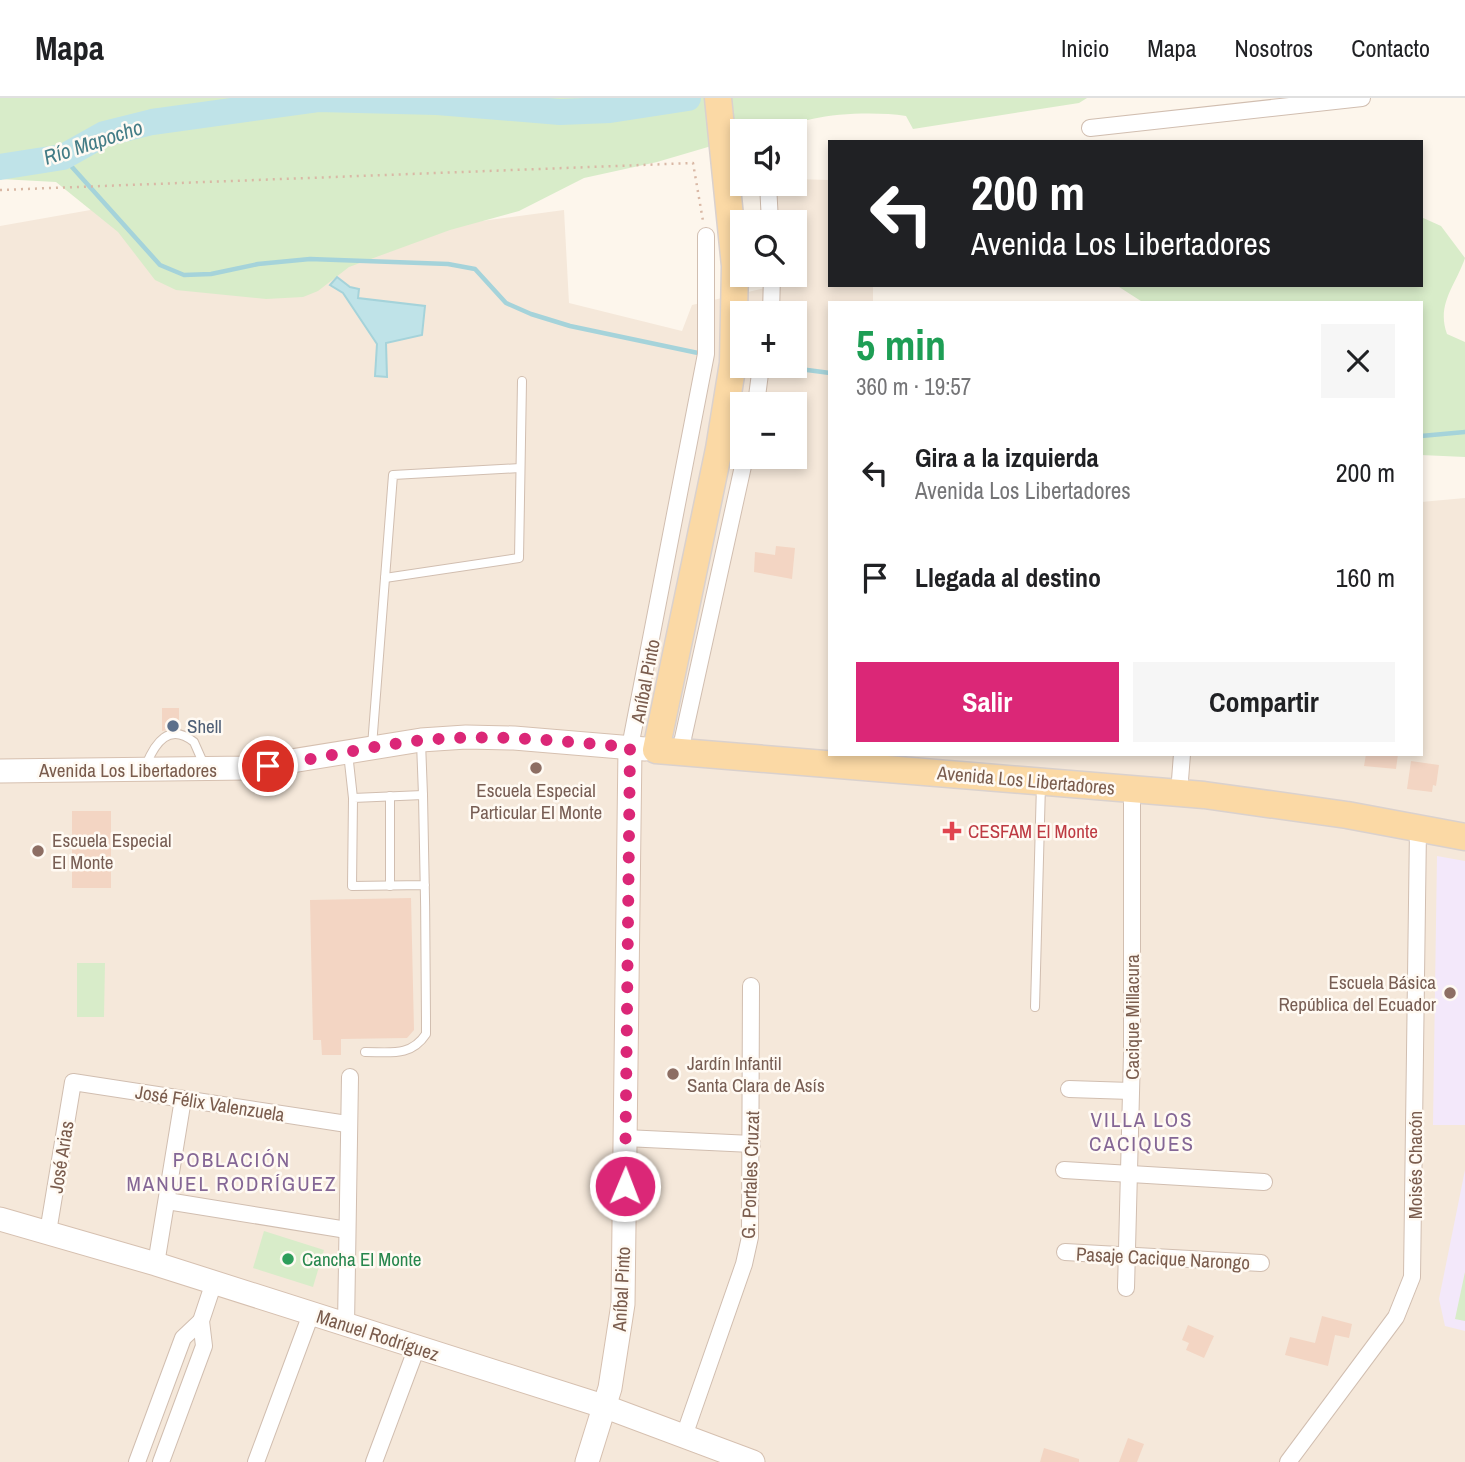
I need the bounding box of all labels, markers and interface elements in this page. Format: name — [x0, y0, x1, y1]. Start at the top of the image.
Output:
text: Mapa — [35, 26, 104, 70]
text: Inicio — [1061, 32, 1109, 64]
text: Mapa — [1147, 32, 1196, 64]
text: Nosotros — [1234, 32, 1313, 64]
text: Contacto — [1351, 32, 1430, 64]
water label: Río Mapocho — [40, 112, 146, 172]
map controls — [730, 119, 807, 469]
button: sound — [730, 119, 807, 196]
text: 200 m — [971, 159, 1085, 225]
icon: left — [856, 168, 947, 259]
button: search — [730, 210, 807, 287]
text: Avenida Los Libertadores — [971, 222, 1271, 265]
button: + — [730, 301, 807, 378]
text: 5 min — [856, 317, 946, 373]
button: close — [1321, 324, 1395, 398]
text: 360 m · 19:57 — [856, 371, 971, 402]
button: − — [730, 392, 807, 469]
text: Gira a la izquierda — [915, 440, 1099, 475]
icon: left — [856, 454, 894, 492]
text: 200 m — [1336, 455, 1395, 490]
text: Avenida Los Libertadores — [915, 475, 1131, 506]
icon: arrive — [856, 559, 894, 597]
text: Llegada al destino — [915, 560, 1101, 595]
text: 160 m — [1336, 560, 1395, 595]
street label: Aníbal Pinto — [624, 637, 666, 726]
button: Salir — [856, 662, 1119, 742]
button: Compartir — [1133, 662, 1395, 742]
place label: Shell — [187, 713, 222, 739]
marker: Shell — [165, 718, 181, 734]
pin — [238, 736, 298, 796]
icon: arrive — [249, 747, 287, 785]
street label: Avenida Los Libertadores — [38, 757, 217, 783]
street label: Avenida Los Libertadores — [935, 759, 1116, 801]
marker: Escuela Especial Particular El Monte — [528, 760, 544, 776]
place label: Escuela Especial Particular El Monte — [470, 777, 602, 825]
place label: CESFAM El Monte — [968, 818, 1098, 844]
marker: CESFAM El Monte — [942, 821, 962, 841]
place label: Escuela Especial El Monte — [52, 827, 172, 875]
marker: Escuela Especial El Monte — [30, 843, 46, 859]
street label: Cacique Millacura — [1119, 954, 1145, 1080]
place label: Escuela Básica República del Ecuador — [1278, 969, 1437, 1017]
marker: Escuela Básica República del Ecuador — [1442, 985, 1458, 1001]
place label: Jardín Infantil Santa Clara de Asís — [687, 1050, 825, 1098]
marker: Jardín Infantil Santa Clara de Asís — [665, 1066, 681, 1082]
street label: José Félix Valenzuela — [134, 1078, 287, 1128]
district label: VILLA LOS CACIQUES — [1089, 1105, 1195, 1158]
street label: G. Portales Cruzat — [735, 1110, 765, 1239]
street label: Moisés Chacón — [1402, 1111, 1428, 1219]
street label: José Arias — [42, 1119, 80, 1195]
district label: POBLACIÓN MANUEL RODRÍGUEZ — [126, 1145, 338, 1198]
position arrow — [588, 1149, 662, 1223]
street label: Pasaje Cacique Narongo — [1075, 1240, 1251, 1276]
place label: Cancha El Monte — [302, 1246, 422, 1272]
street label: Aníbal Pinto — [606, 1246, 636, 1333]
marker: Cancha El Monte — [280, 1251, 296, 1267]
street label: Manuel Rodríguez — [313, 1303, 443, 1367]

